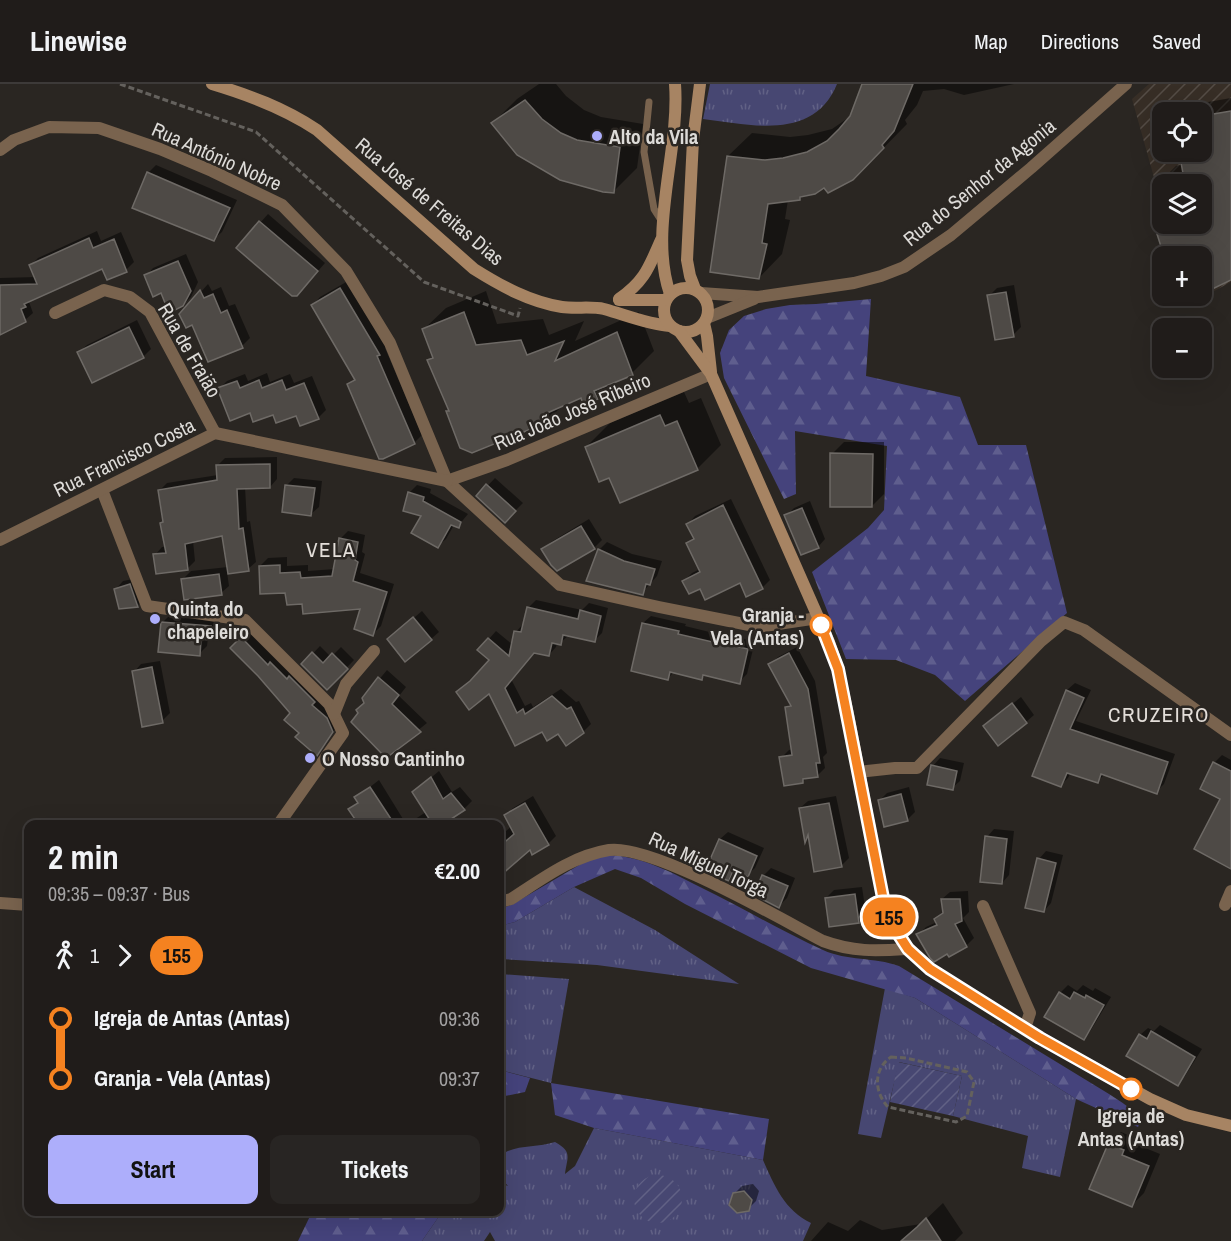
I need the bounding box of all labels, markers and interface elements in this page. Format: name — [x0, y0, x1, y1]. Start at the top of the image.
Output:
text: Linewise — [30, 22, 127, 60]
text: Map — [974, 27, 1008, 56]
text: Directions — [1041, 27, 1119, 56]
text: Saved — [1152, 27, 1201, 56]
map controls — [1152, 102, 1212, 378]
button: locate — [1152, 102, 1212, 162]
street label: Rua do Senhor da Agonia — [897, 112, 1061, 252]
street label: Rua António Nobre — [148, 115, 286, 197]
place label: Alto da Vila — [609, 123, 698, 150]
marker: Alto da Vila — [590, 129, 604, 143]
street label: Rua José de Freitas Dias — [350, 131, 510, 271]
button: layers — [1152, 174, 1212, 234]
button: + — [1152, 246, 1212, 306]
street label: Rua de Fraião — [152, 298, 228, 402]
button: − — [1152, 318, 1212, 378]
street label: Rua João José Ribeiro — [490, 366, 654, 456]
street label: Rua Francisco Costa — [49, 411, 199, 503]
district label: VELA — [306, 535, 356, 564]
place label: Quinta do chapeleiro — [167, 595, 249, 645]
place label: Granja - Vela (Antas) — [710, 601, 805, 651]
marker: Quinta do chapeleiro — [148, 612, 162, 626]
marker: Granja - Vela (Antas) — [810, 614, 832, 636]
district label: CRUZEIRO — [1108, 700, 1210, 729]
place label: O Nosso Cantinho — [322, 745, 465, 772]
marker: O Nosso Cantinho — [303, 751, 317, 765]
street label: Rua Miguel Torga — [645, 824, 773, 904]
text: 2 min — [48, 835, 119, 879]
text: €2.00 — [435, 856, 480, 886]
text: 09:35 – 09:37 · Bus — [48, 880, 190, 907]
line badge: 155 — [854, 898, 924, 936]
text: 155 — [875, 903, 903, 932]
icon: walk — [48, 939, 81, 972]
icon: forward — [108, 939, 141, 972]
text: 155 — [162, 941, 191, 970]
text: 1 — [90, 942, 99, 969]
text: Igreja de Antas (Antas) — [94, 1003, 290, 1033]
text: 09:36 — [439, 1005, 480, 1032]
text: Granja - Vela (Antas) — [94, 1063, 270, 1093]
text: 09:37 — [439, 1065, 480, 1092]
marker: Igreja de Antas (Antas) — [1120, 1078, 1142, 1100]
place label: Igreja de Antas (Antas) — [1078, 1102, 1184, 1152]
button: Start — [48, 1135, 258, 1204]
button: Tickets — [270, 1135, 480, 1204]

